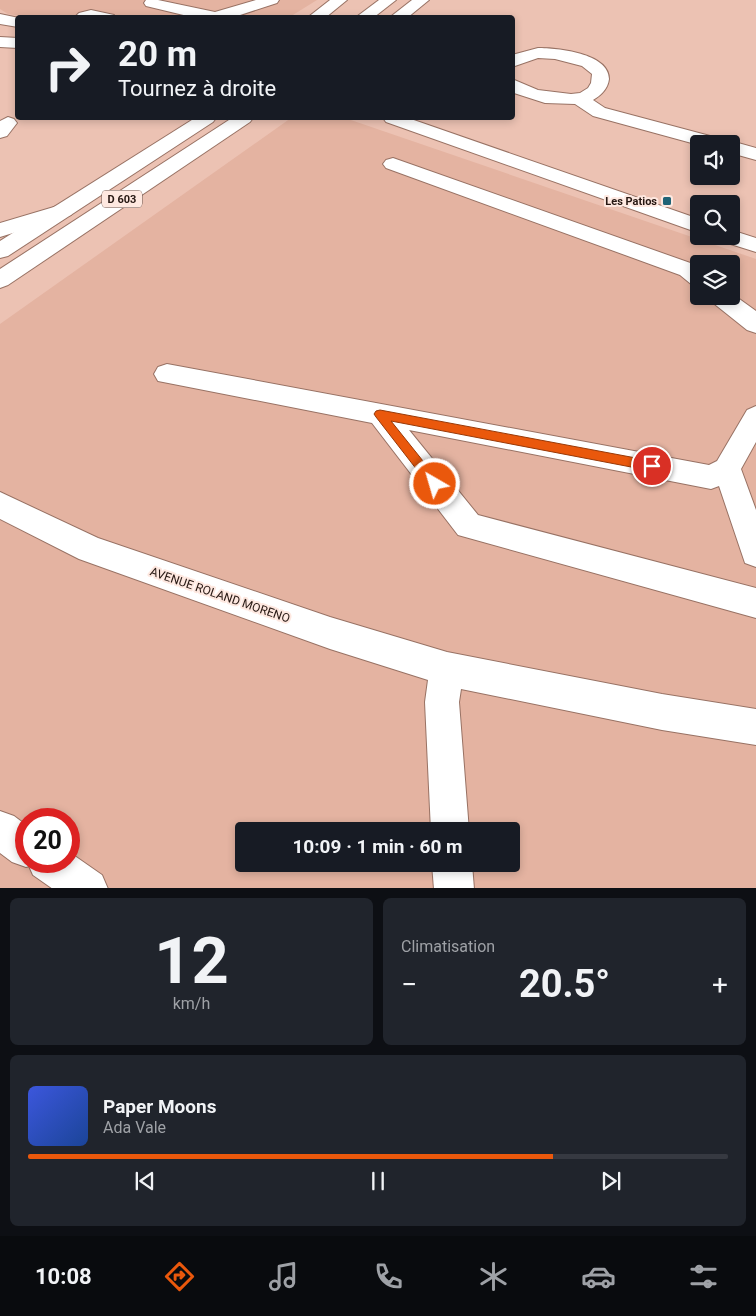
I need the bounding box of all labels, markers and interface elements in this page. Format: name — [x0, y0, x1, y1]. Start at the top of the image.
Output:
text: 20 m — [118, 34, 197, 75]
icon: right — [35, 35, 100, 100]
text: Tournez à droite — [118, 76, 276, 101]
map controls — [690, 135, 740, 305]
button: sound — [690, 135, 740, 185]
road number: D 603 — [102, 190, 142, 208]
place label: Les Patios — [605, 195, 657, 208]
marker: Les Patios — [661, 195, 673, 207]
button: search — [690, 195, 740, 245]
button: layers — [690, 255, 740, 305]
pin — [631, 445, 673, 487]
icon: arrive — [638, 452, 666, 480]
position arrow — [408, 457, 460, 509]
street label: AVENUE ROLAND MORENO — [148, 564, 292, 626]
speed limit sign: 20 — [15, 808, 80, 873]
text: 10:09 · 1 min · 60 m — [292, 835, 463, 858]
text: 12 — [154, 923, 229, 999]
text: Climatisation — [401, 937, 495, 956]
text: 20.5° — [519, 962, 610, 1006]
text: − — [401, 968, 417, 1001]
text: + — [712, 968, 728, 1001]
text: km/h — [173, 994, 210, 1013]
text: Paper Moons — [103, 1095, 216, 1118]
text: Ada Vale — [103, 1118, 166, 1137]
icon: previous — [131, 1167, 159, 1195]
icon: pause — [364, 1167, 392, 1195]
icon: next — [597, 1167, 625, 1195]
icon: directions — [162, 1259, 197, 1294]
icon: music — [266, 1259, 301, 1294]
icon: phone — [371, 1259, 406, 1294]
icon: climate — [476, 1259, 511, 1294]
icon: car — [581, 1259, 616, 1294]
icon: filters — [686, 1259, 721, 1294]
text: 10:08 — [35, 1264, 92, 1289]

